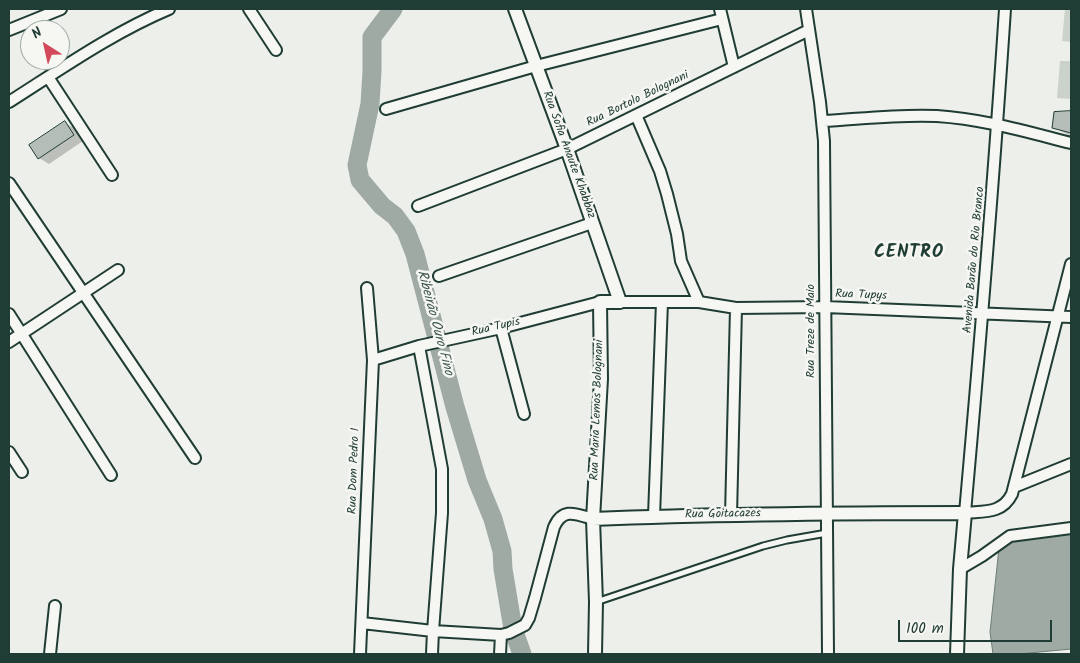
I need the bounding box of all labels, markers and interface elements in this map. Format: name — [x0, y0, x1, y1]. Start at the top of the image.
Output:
north arrow — [20, 20, 70, 70]
text: N — [27, 22, 47, 45]
street label: Rua Bortolo Bolognani — [585, 69, 691, 131]
street label: Rua Sofia Anaute Khabbaz — [538, 89, 598, 221]
street label: Avenida Barão do Rio Branco — [961, 186, 989, 334]
district label: CENTRO — [873, 243, 945, 265]
water label: Ribeirão Ouro Fino — [412, 269, 456, 377]
street label: Rua Treze de Maio — [805, 284, 819, 378]
street label: Rua Tupys — [835, 288, 887, 304]
street label: Rua Tupis — [470, 315, 522, 341]
street label: Rua Maria Lemos Bolognani — [588, 339, 608, 481]
street label: Rua Dom Pedro I — [346, 427, 364, 515]
street label: Rua Goitacazes — [685, 507, 761, 523]
scale bar — [900, 610, 1054, 642]
text: 100 m — [906, 617, 944, 641]

